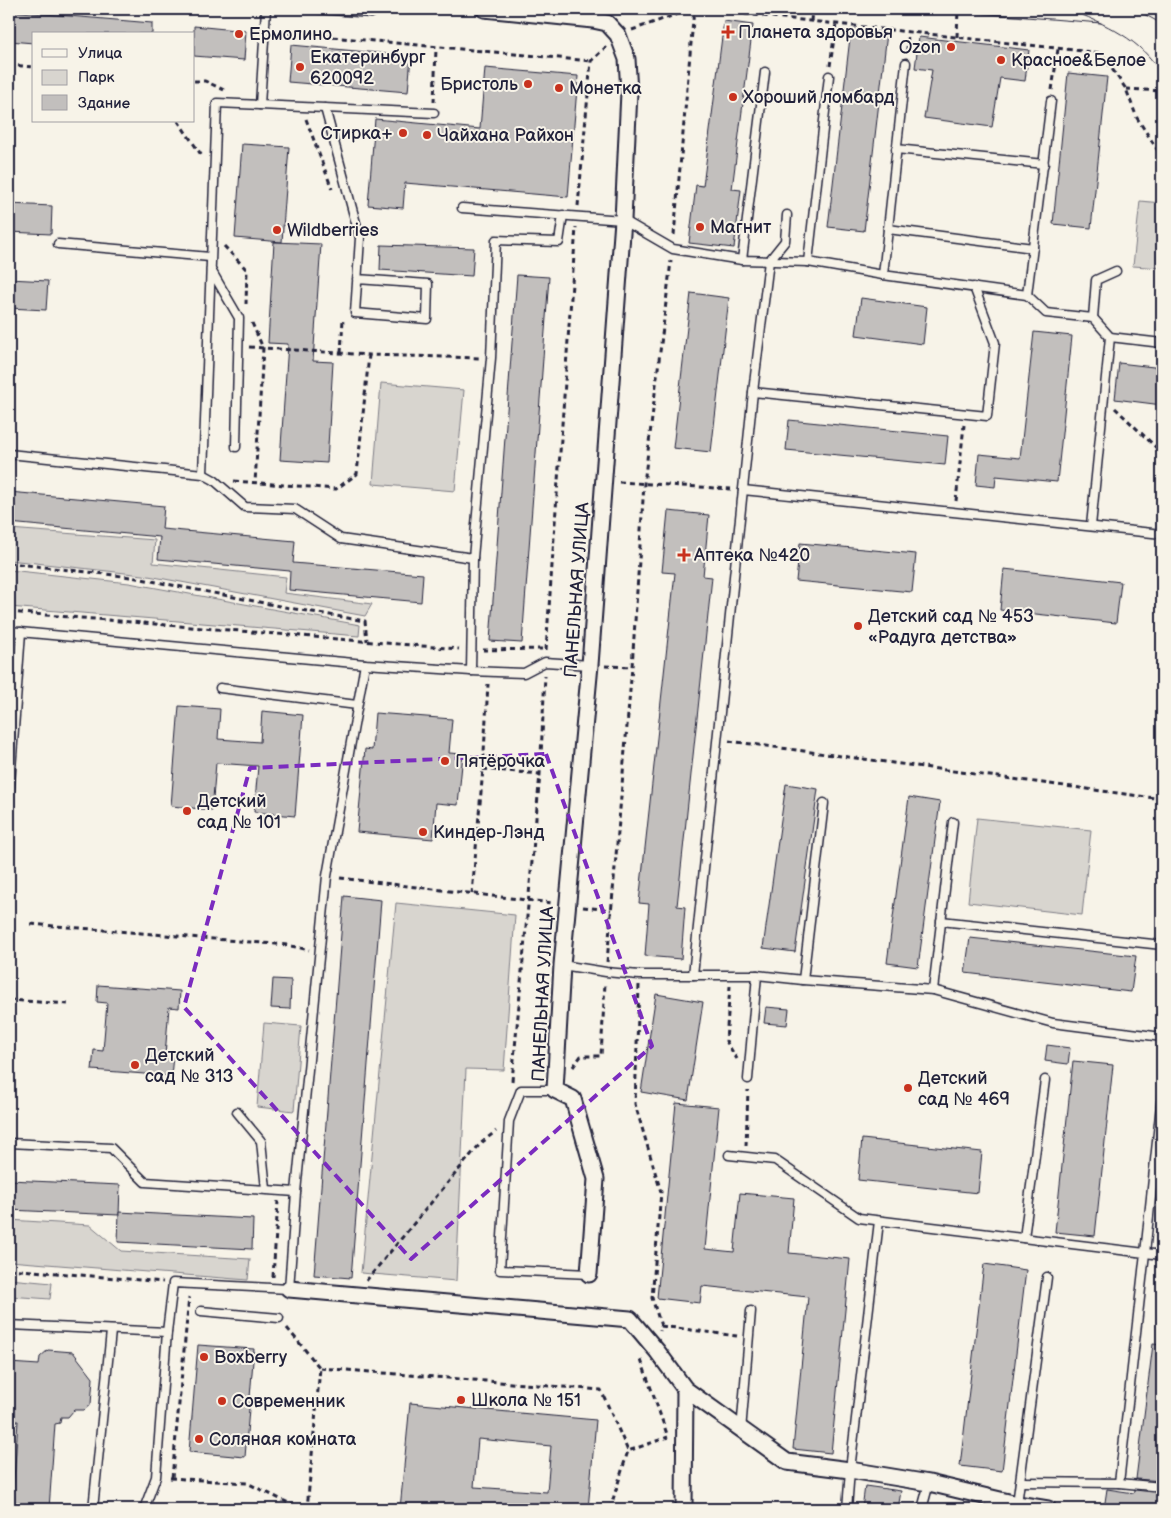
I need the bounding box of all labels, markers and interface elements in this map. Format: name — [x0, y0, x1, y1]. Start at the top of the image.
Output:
place label: Планета здоровья — [738, 22, 893, 43]
place label: Ермолино — [249, 24, 332, 45]
marker: Планета здоровья — [722, 26, 734, 38]
marker: Ермолино — [233, 28, 245, 40]
legend — [32, 32, 195, 122]
place label: Ozon — [899, 37, 941, 58]
marker: Ozon — [945, 41, 957, 53]
text: Улица — [78, 44, 123, 63]
place label: Екатеринбург 620092 — [310, 47, 426, 89]
place label: Красное&Белое — [1011, 50, 1146, 71]
marker: Красное&Белое — [995, 54, 1007, 66]
marker: Екатеринбург 620092 — [294, 61, 306, 73]
text: Парк — [78, 68, 115, 87]
place label: Бристоль — [440, 74, 518, 95]
marker: Бристоль — [522, 78, 534, 90]
place label: Монетка — [569, 78, 642, 99]
marker: Монетка — [553, 82, 565, 94]
place label: Хороший ломбард — [743, 87, 895, 108]
marker: Хороший ломбард — [727, 91, 739, 103]
text: Здание — [78, 94, 130, 113]
place label: Стирка+ — [320, 123, 393, 144]
place label: Чайхана Райхон — [437, 125, 574, 146]
marker: Стирка+ — [397, 127, 409, 139]
marker: Чайхана Райхон — [421, 129, 433, 141]
place label: Магнит — [710, 217, 772, 238]
place label: Wildberries — [287, 220, 379, 241]
marker: Магнит — [694, 221, 706, 233]
marker: Wildberries — [271, 224, 283, 236]
street label: ПАНЕЛЬНАЯ УЛИЦА — [560, 502, 594, 678]
place label: Аптека №420 — [693, 545, 810, 566]
marker: Аптека №420 — [678, 549, 690, 561]
place label: Детский сад № 453 «Радуга детства» — [868, 606, 1034, 648]
marker: Детский сад № 453 «Радуга детства» — [852, 620, 864, 632]
place label: Пятёрочка — [455, 751, 546, 772]
marker: Пятёрочка — [439, 755, 451, 767]
place label: Детский сад № 101 — [197, 791, 281, 833]
marker: Детский сад № 101 — [181, 805, 193, 817]
place label: Киндер-Лэнд — [433, 822, 544, 843]
marker: Киндер-Лэнд — [417, 826, 429, 838]
street label: ПАНЕЛЬНАЯ УЛИЦА — [528, 906, 558, 1082]
place label: Детский сад № 313 — [145, 1045, 234, 1087]
marker: Детский сад № 313 — [129, 1059, 141, 1071]
place label: Детский сад № 469 — [918, 1068, 1010, 1110]
marker: Детский сад № 469 — [902, 1082, 914, 1094]
place label: Boxberry — [214, 1347, 288, 1368]
marker: Boxberry — [198, 1351, 210, 1363]
place label: Школа № 151 — [471, 1390, 581, 1411]
place label: Современник — [232, 1391, 345, 1412]
marker: Школа № 151 — [455, 1394, 467, 1406]
marker: Современник — [216, 1395, 228, 1407]
place label: Соляная комната — [209, 1429, 357, 1450]
marker: Соляная комната — [193, 1433, 205, 1445]

